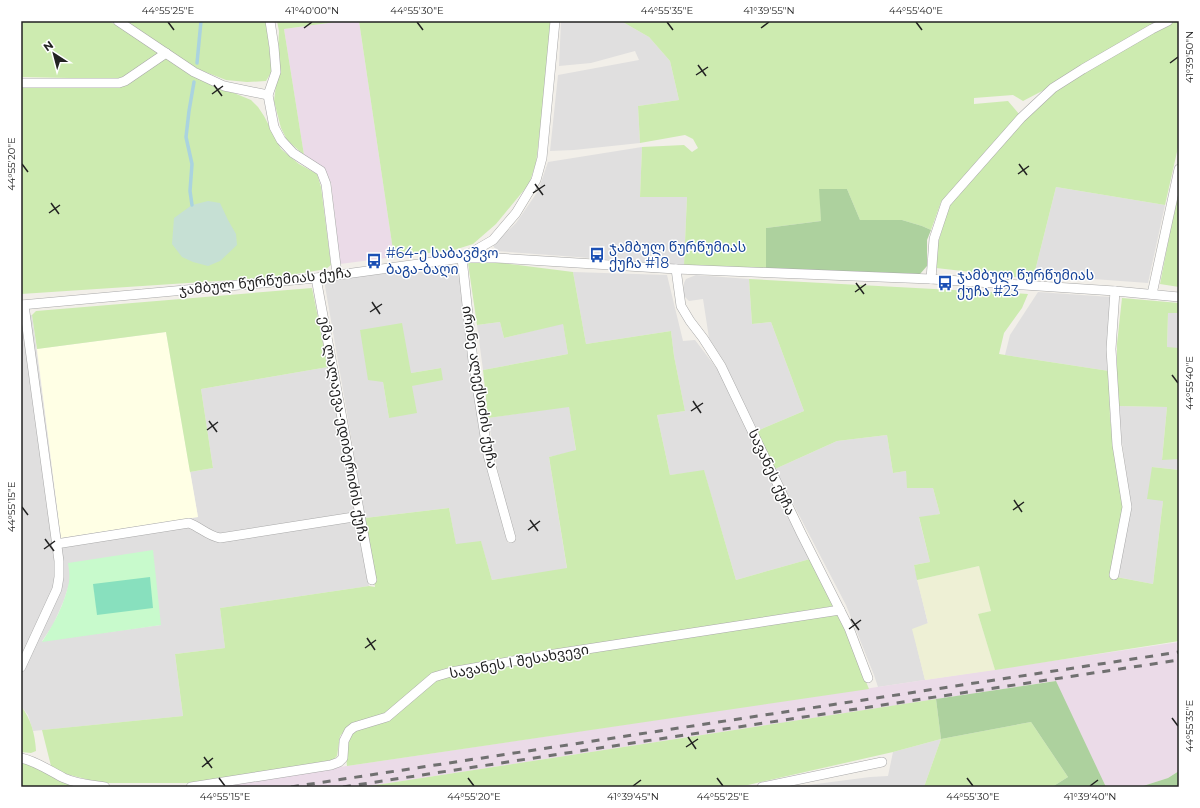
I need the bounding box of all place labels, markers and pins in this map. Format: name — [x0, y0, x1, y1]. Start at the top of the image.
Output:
place label: ჯამბულ წურწუმიას ქუჩა #18 — [609, 238, 746, 272]
place label: #64-ე საბავშვო ბაგა-ბაღი — [386, 244, 498, 278]
bus stop icon: ჯამბულ წურწუმიას ქუჩა #18 — [588, 246, 606, 264]
bus stop icon: #64-ე საბავშვო ბაგა-ბაღი — [365, 252, 383, 270]
place label: ჯამბულ წურწუმიას ქუჩა #23 — [957, 266, 1094, 300]
bus stop icon: ჯამბულ წურწუმიას ქუჩა #23 — [936, 274, 954, 292]

